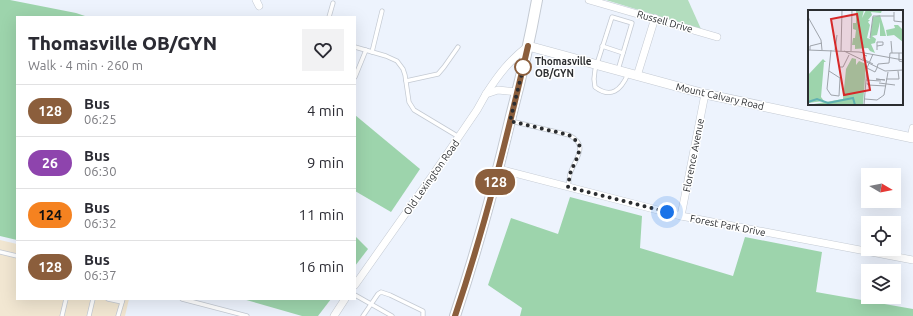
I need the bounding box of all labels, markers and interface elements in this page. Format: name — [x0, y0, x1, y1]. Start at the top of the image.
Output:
street label: Russell Drive — [636, 8, 694, 35]
inset map — [808, 10, 903, 105]
button: heart — [302, 29, 344, 71]
text: Thomasville OB/GYN — [28, 32, 217, 54]
place label: Thomasville OB/GYN — [535, 56, 592, 79]
text: Walk · 4 min · 260 m — [28, 58, 143, 72]
marker: Thomasville OB/GYN — [514, 58, 532, 76]
street label: Mount Calvary Road — [675, 81, 765, 112]
text: Bus — [84, 95, 110, 112]
text: 4 min — [307, 102, 344, 119]
text: 128 — [38, 103, 62, 119]
text: 06:25 — [84, 112, 117, 126]
street label: Florence Avenue — [681, 117, 706, 193]
street label: Old Lexington Road — [401, 138, 461, 217]
text: Bus — [84, 147, 110, 164]
text: 9 min — [307, 154, 344, 171]
text: 26 — [42, 155, 58, 171]
text: 06:30 — [84, 164, 117, 178]
north arrow — [861, 168, 901, 208]
map controls — [861, 168, 901, 304]
line badge: 128 — [472, 169, 518, 195]
text: 128 — [483, 174, 507, 190]
text: Bus — [84, 199, 110, 216]
your location — [657, 202, 677, 222]
text: 11 min — [298, 206, 344, 223]
text: 124 — [38, 207, 62, 223]
street label: Forest Park Drive — [689, 213, 767, 238]
text: 06:32 — [84, 216, 117, 230]
button: locate — [861, 216, 901, 256]
text: Bus — [84, 251, 110, 268]
text: 16 min — [298, 258, 344, 275]
text: 128 — [38, 259, 62, 275]
button: layers — [861, 264, 901, 304]
text: 06:37 — [84, 268, 117, 282]

